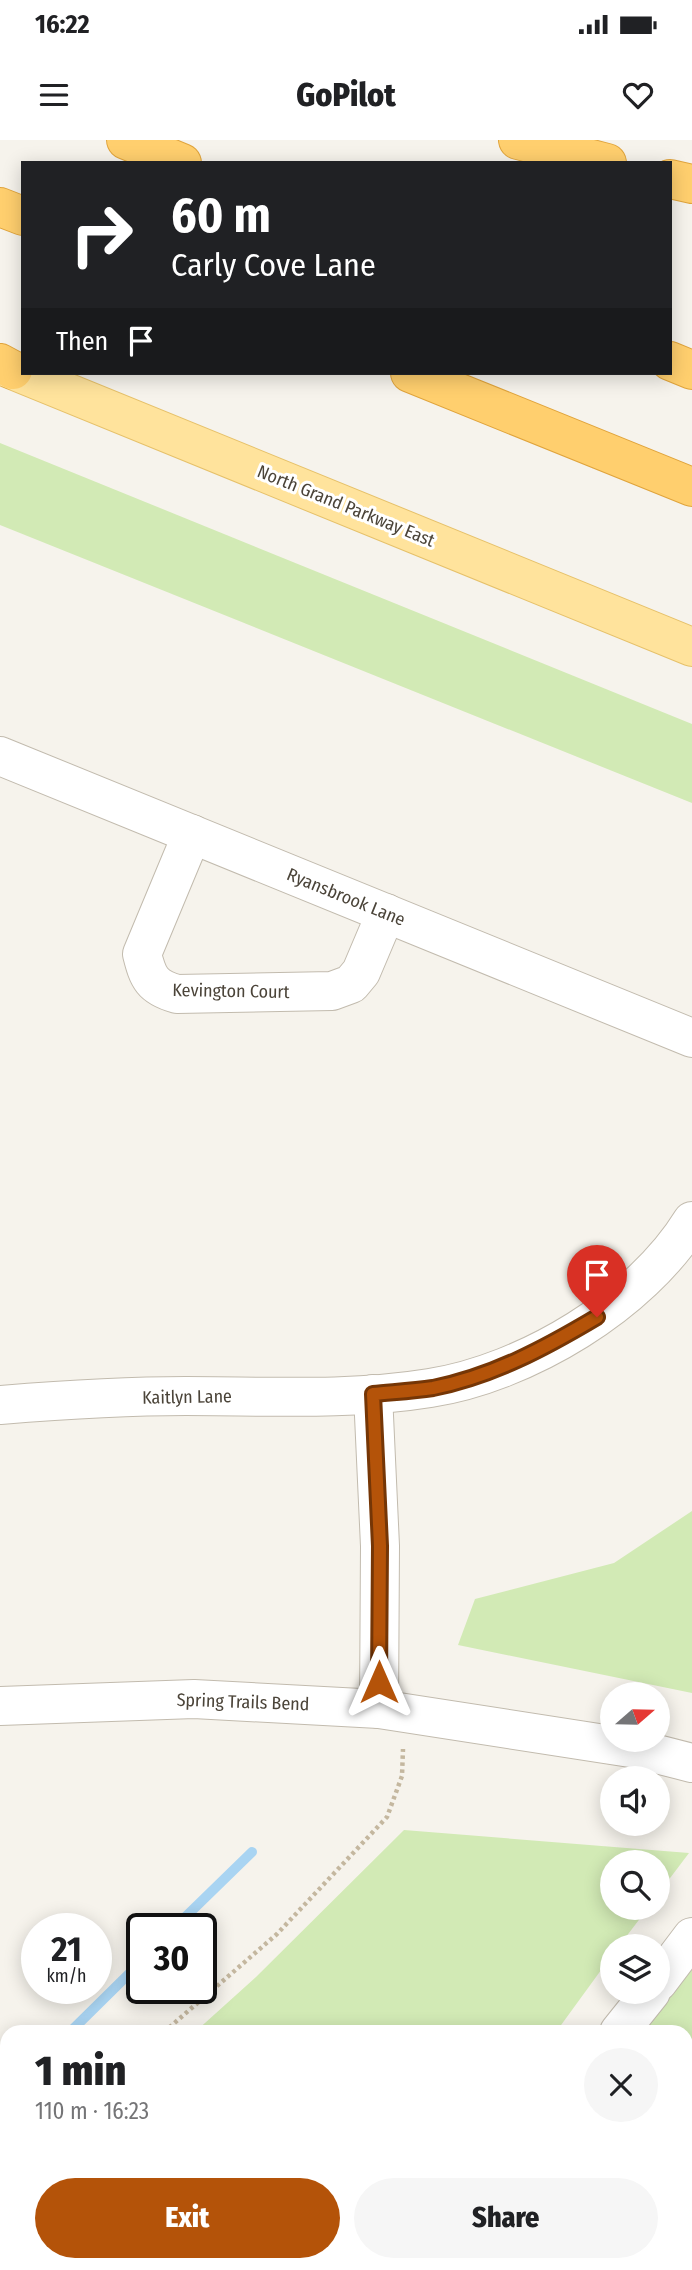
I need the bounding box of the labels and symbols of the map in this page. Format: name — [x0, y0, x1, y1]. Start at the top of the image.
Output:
street label: North Grand Parkway East — [254, 460, 438, 552]
street label: Ryansbrook Lane — [284, 863, 408, 931]
street label: Kevington Court — [172, 979, 290, 1003]
pin — [567, 1245, 627, 1317]
street label: Kaitlyn Lane — [142, 1385, 232, 1409]
position arrow — [342, 1645, 416, 1719]
north arrow — [600, 1682, 670, 1752]
street label: Spring Trails Bend — [176, 1689, 310, 1715]
speed limit sign: 30 — [126, 1913, 217, 2004]

